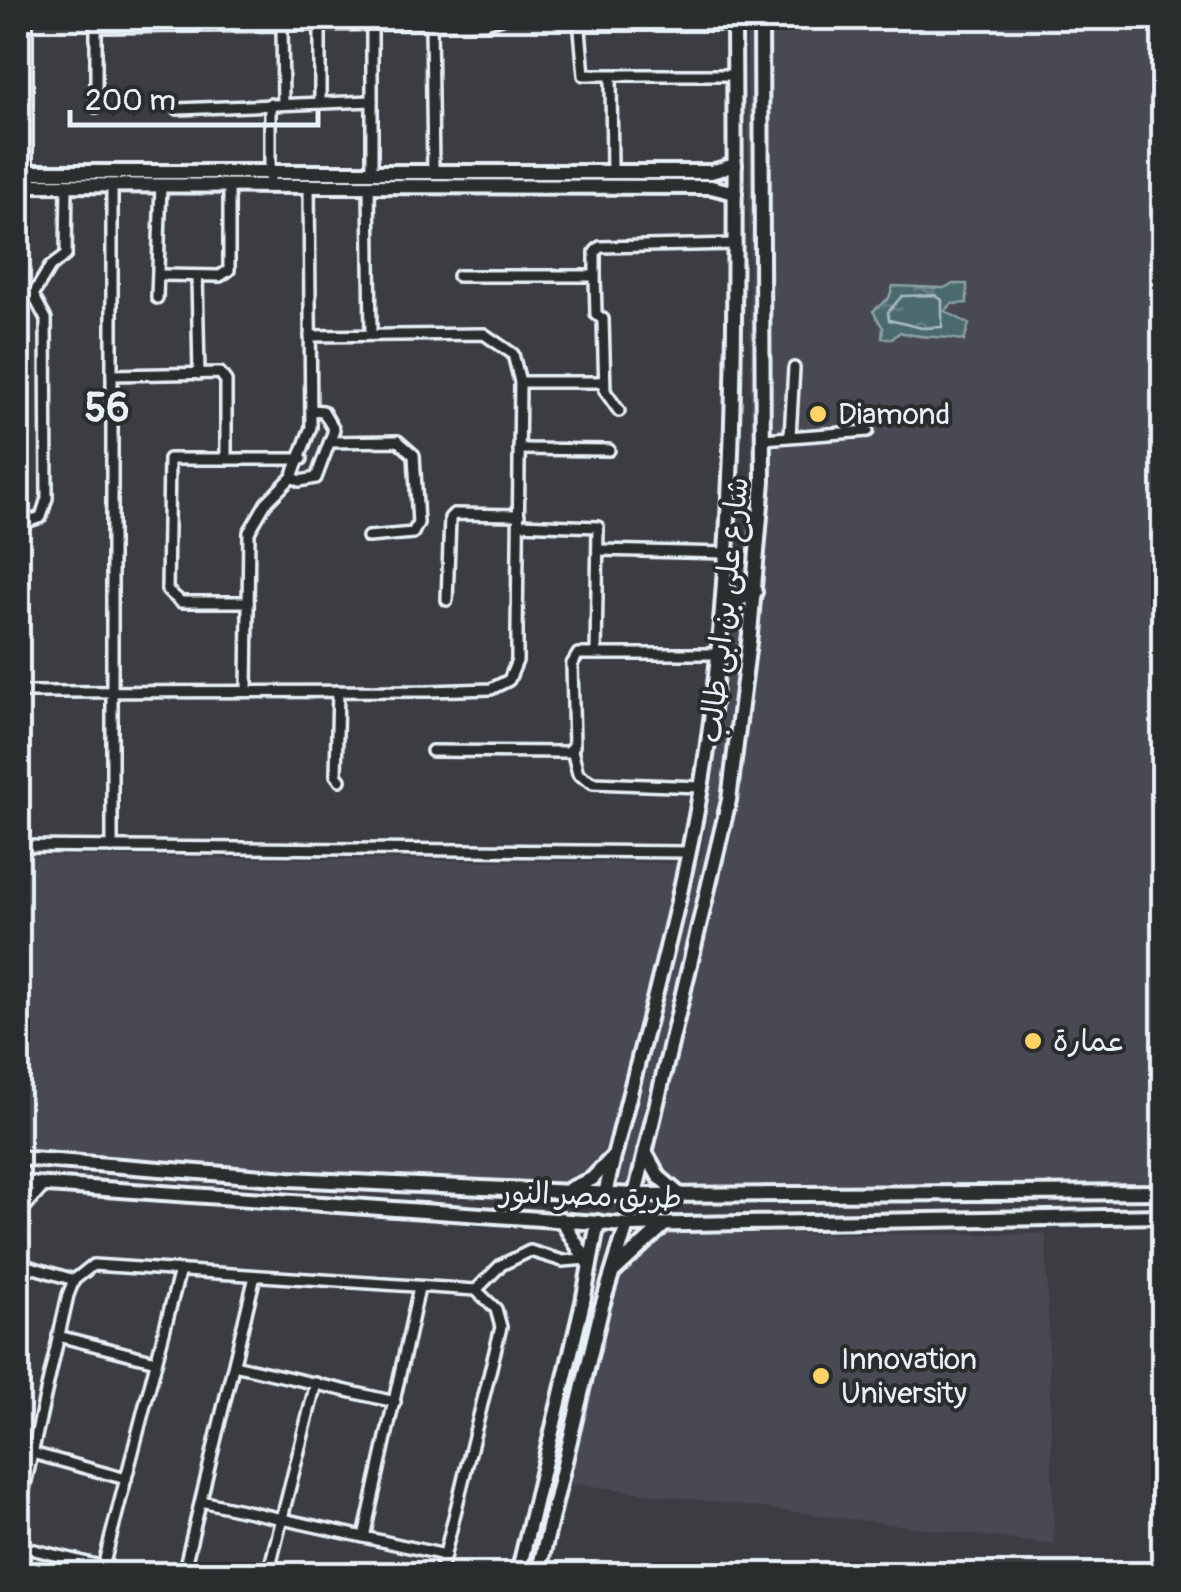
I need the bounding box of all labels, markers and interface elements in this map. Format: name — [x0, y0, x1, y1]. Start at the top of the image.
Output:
scale bar — [70, 65, 318, 127]
text: 200 m — [85, 82, 176, 119]
district label: 56 — [85, 384, 129, 433]
place label: Diamond — [838, 396, 950, 433]
marker: Diamond — [807, 403, 829, 425]
street label: شارع على بن ابى طالب — [692, 475, 759, 745]
place label: عمارة — [1053, 1023, 1125, 1060]
marker: عمارة — [1022, 1030, 1044, 1052]
street label: طريق مصر النور — [496, 1174, 682, 1218]
place label: Innovation University — [841, 1341, 977, 1412]
marker: Innovation University — [810, 1365, 832, 1387]

